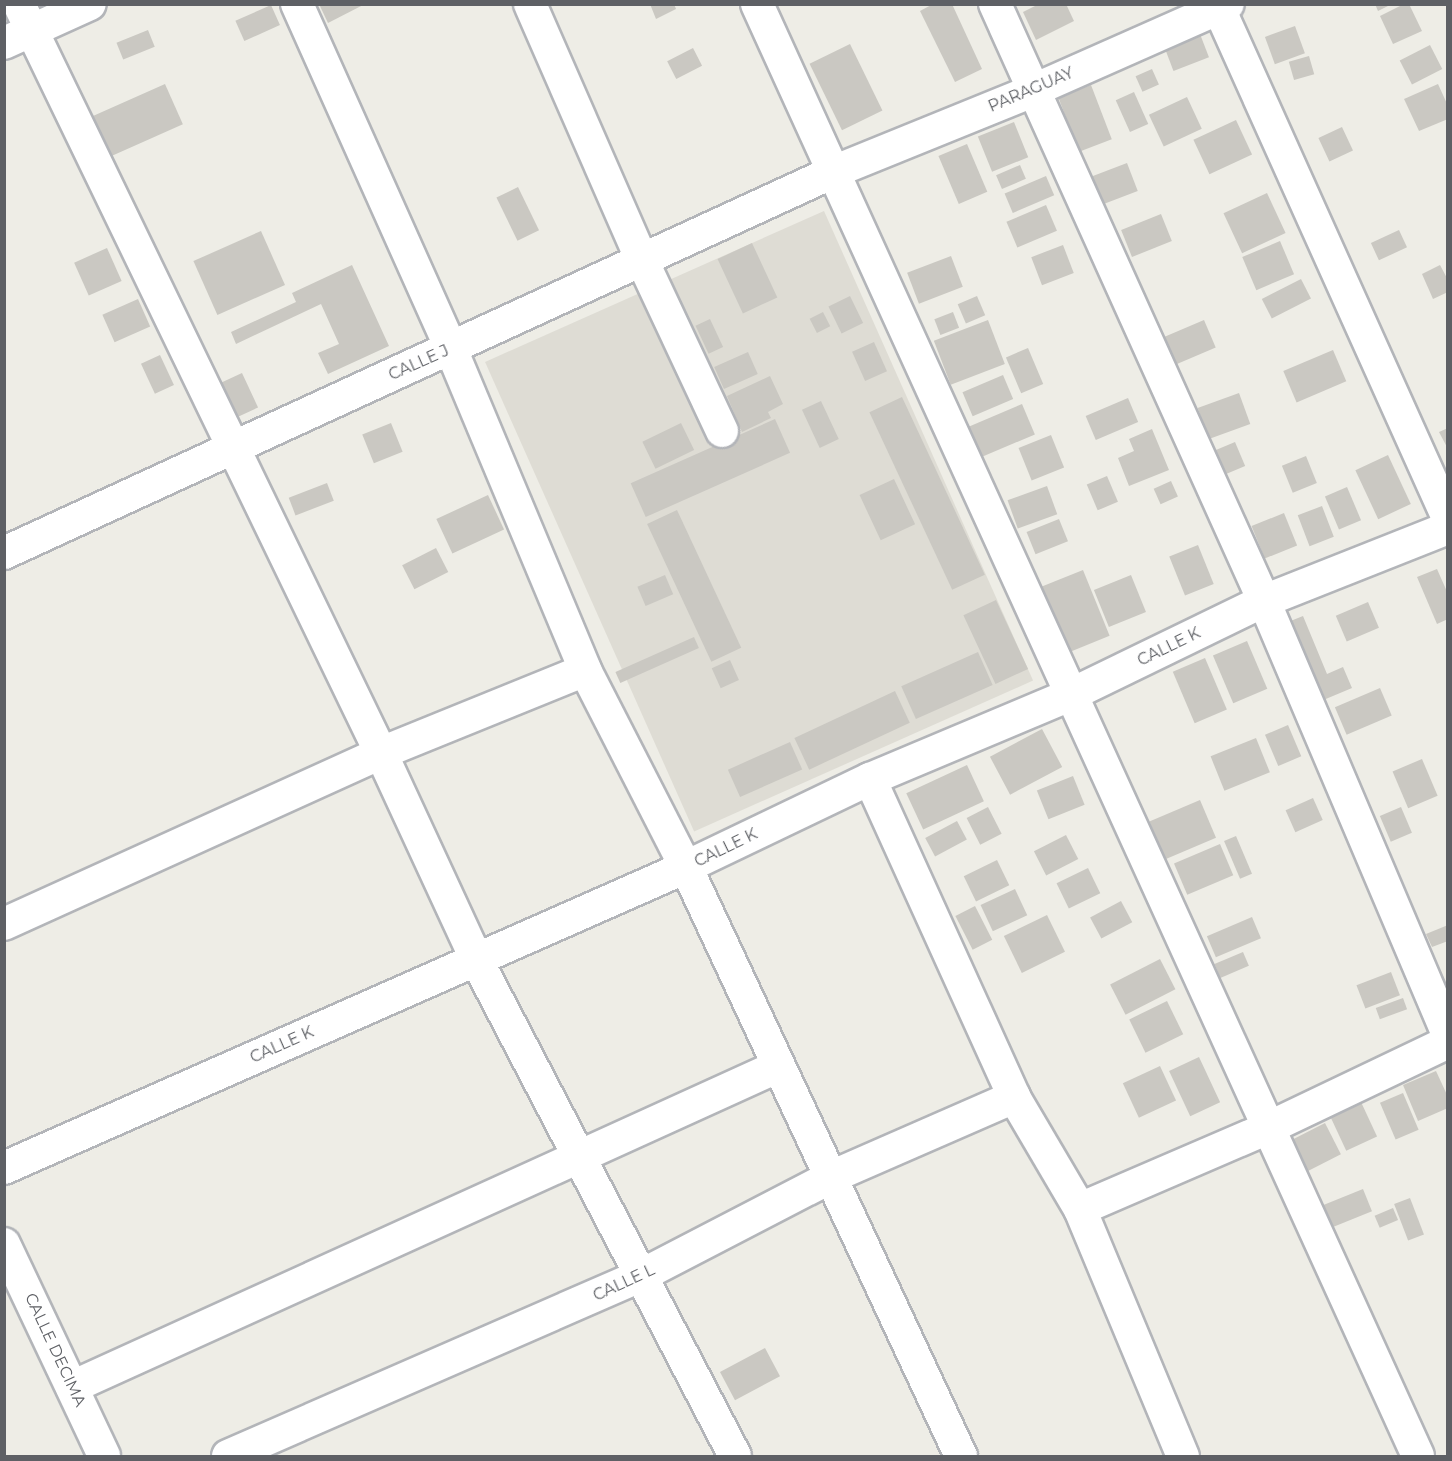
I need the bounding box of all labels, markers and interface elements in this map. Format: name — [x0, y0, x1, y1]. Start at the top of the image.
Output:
street label: PARAGUAY — [985, 63, 1077, 117]
street label: CALLE J — [386, 341, 452, 385]
street label: CALLE K — [1134, 624, 1204, 670]
street label: CALLE K — [691, 825, 761, 871]
street label: CALLE K — [247, 1022, 317, 1068]
street label: CALLE L — [590, 1260, 658, 1306]
street label: CALLE DECIMA — [20, 1290, 90, 1410]

